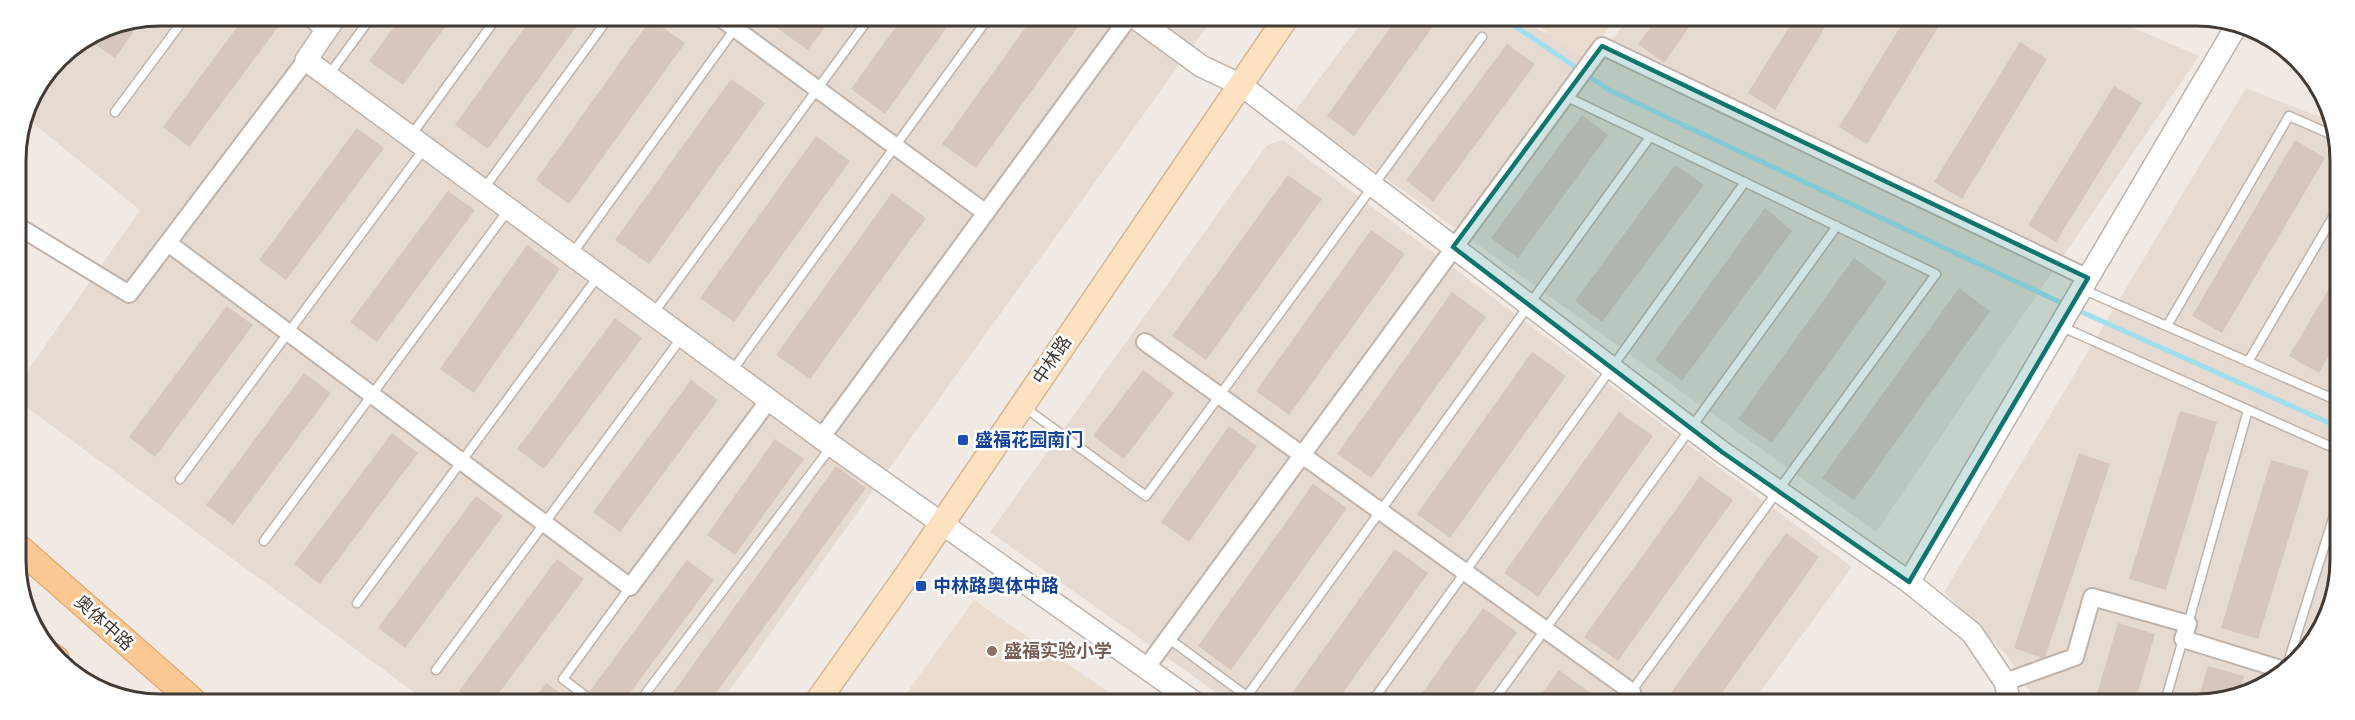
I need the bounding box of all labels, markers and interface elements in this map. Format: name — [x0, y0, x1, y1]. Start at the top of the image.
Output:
street label: 中林路 — [1028, 331, 1076, 389]
place label: 盛福花园南门 — [975, 429, 1083, 451]
marker: 盛福花园南门 — [956, 433, 970, 447]
place label: 中林路奥体中路 — [933, 575, 1059, 597]
marker: 中林路奥体中路 — [914, 579, 928, 593]
street label: 奥体中路 — [70, 591, 138, 655]
place label: 盛福实验小学 — [1004, 640, 1112, 662]
marker: 盛福实验小学 — [985, 644, 999, 658]

